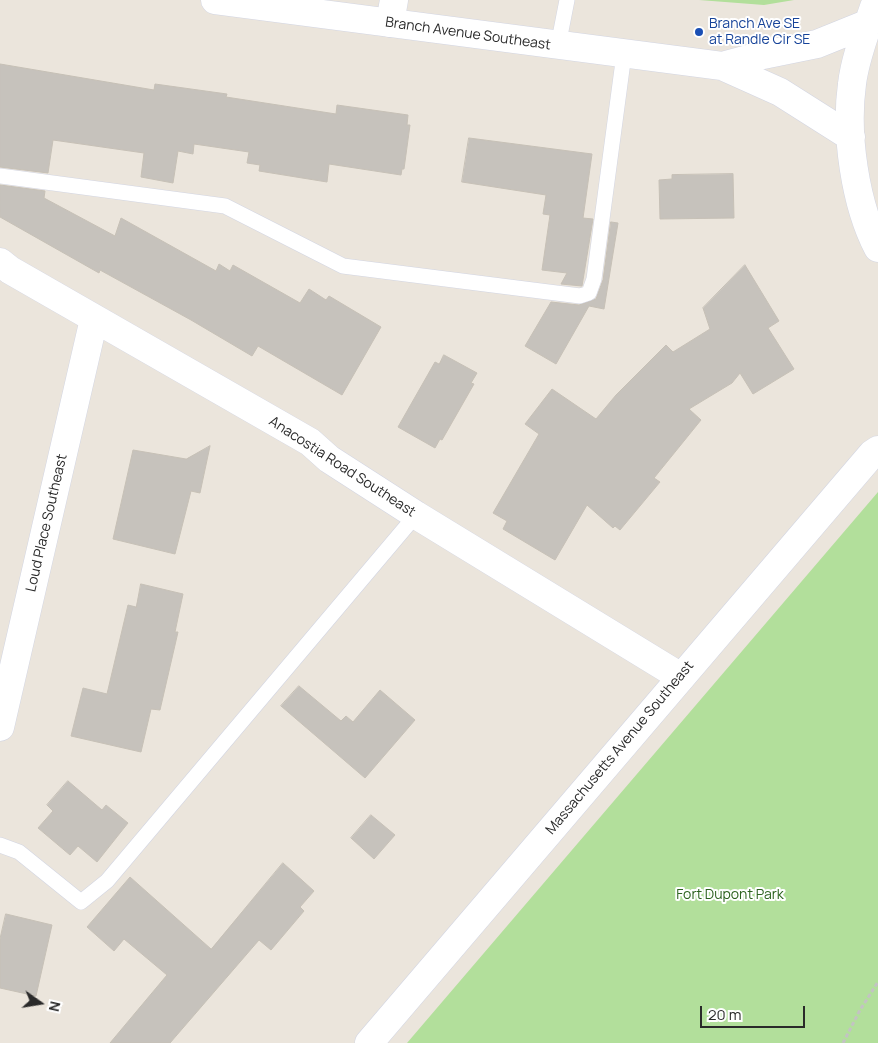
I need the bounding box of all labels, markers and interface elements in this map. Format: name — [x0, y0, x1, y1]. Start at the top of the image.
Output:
street label: Branch Avenue Southeast — [384, 14, 552, 54]
place label: Branch Ave SE at Randle Cir SE — [709, 16, 810, 48]
marker: Branch Ave SE at Randle Cir SE — [693, 26, 705, 38]
street label: Anacostia Road Southeast — [266, 413, 418, 521]
street label: Loud Place Southeast — [23, 453, 71, 593]
street label: Massachusetts Avenue Southeast — [542, 658, 698, 838]
park label: Fort Dupont Park — [676, 887, 784, 903]
north arrow — [15, 978, 65, 1028]
scale bar — [703, 996, 808, 1028]
text: N — [45, 999, 65, 1014]
text: 20 m — [708, 1004, 741, 1025]

